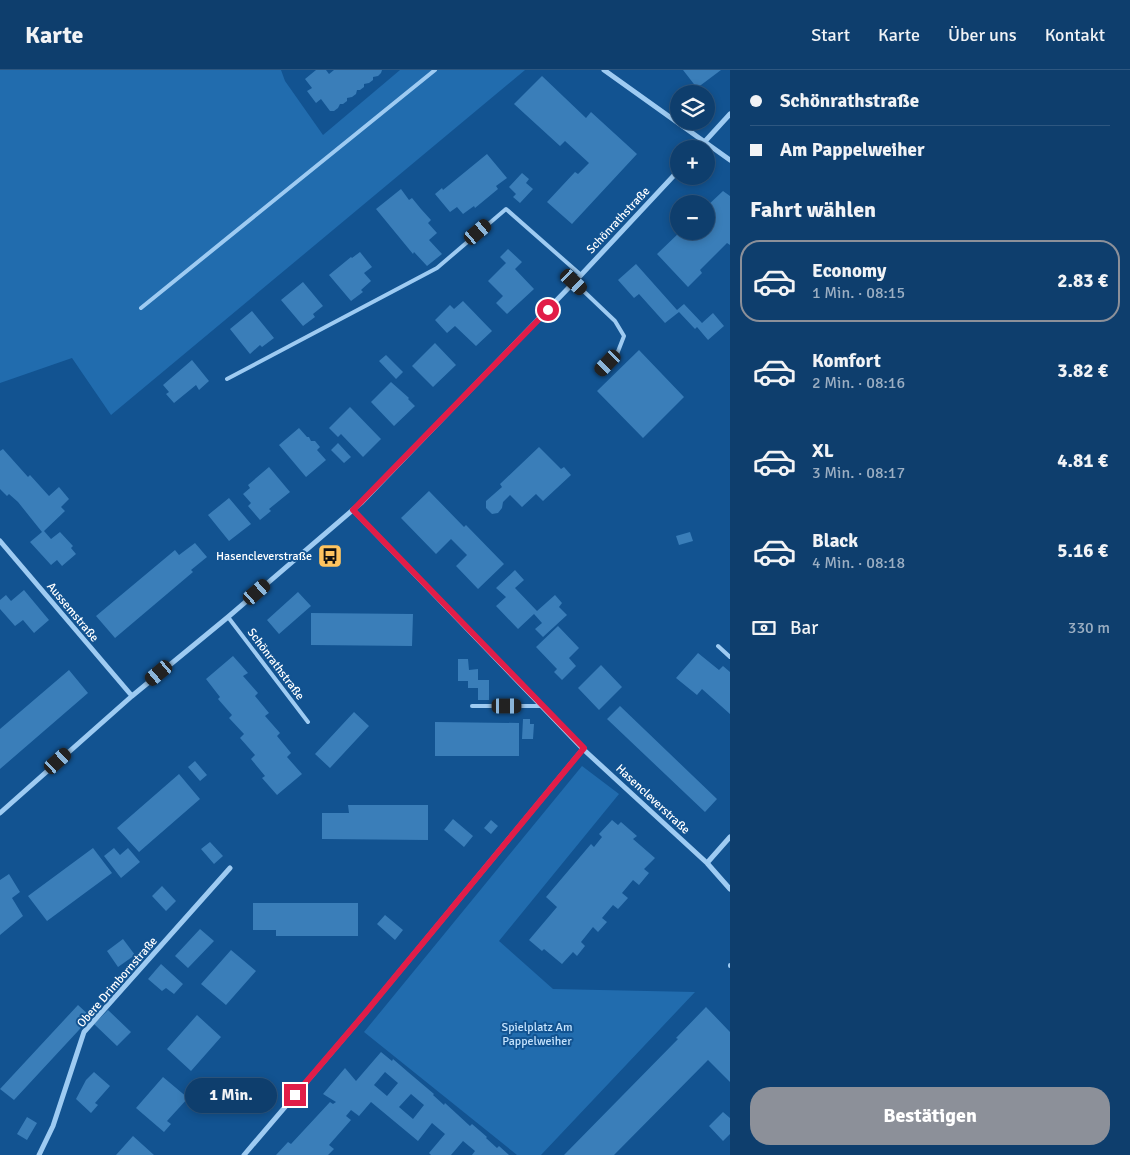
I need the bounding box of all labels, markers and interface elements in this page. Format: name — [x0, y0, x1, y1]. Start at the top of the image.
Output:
text: Karte — [25, 20, 83, 50]
text: Start — [811, 24, 850, 46]
text: Karte — [878, 24, 920, 46]
text: Über uns — [948, 24, 1017, 46]
text: Kontakt — [1045, 24, 1105, 46]
map controls — [670, 85, 715, 240]
button: layers — [670, 85, 715, 130]
text: Schönrathstraße — [780, 89, 919, 113]
text: Am Pappelweiher — [780, 138, 925, 162]
button: + — [670, 140, 715, 185]
street label: Schönrathstraße — [584, 184, 653, 257]
button: − — [670, 195, 715, 240]
text: Fahrt wählen — [750, 196, 876, 223]
car — [461, 217, 494, 247]
icon: car — [752, 259, 797, 304]
text: Economy — [812, 259, 886, 283]
car — [557, 266, 590, 298]
text: 2.83 € — [1057, 269, 1108, 293]
text: 1 Min. · 08:15 — [812, 283, 905, 303]
route start — [537, 299, 559, 321]
car — [592, 347, 623, 379]
icon: car — [752, 349, 797, 394]
text: Komfort — [812, 349, 881, 373]
text: 3.82 € — [1057, 359, 1108, 383]
text: 2 Min. · 08:16 — [812, 373, 905, 393]
icon: car — [752, 439, 797, 484]
text: XL — [812, 439, 834, 463]
text: 4.81 € — [1057, 449, 1108, 473]
text: 3 Min. · 08:17 — [812, 463, 905, 483]
icon: car — [752, 529, 797, 574]
text: Black — [812, 529, 858, 553]
text: 5.16 € — [1057, 539, 1108, 563]
bus stop icon: Hasencleverstraße — [317, 543, 343, 569]
place label: Hasencleverstraße — [216, 549, 312, 564]
text: 4 Min. · 08:18 — [812, 553, 905, 573]
car — [240, 576, 273, 608]
street label: Aussemstraße — [43, 579, 102, 645]
icon: cash — [750, 614, 778, 642]
text: Bar — [790, 616, 818, 640]
text: 330 m — [1068, 618, 1110, 638]
street label: Schönrathstraße — [244, 625, 307, 703]
car — [142, 658, 175, 688]
car — [492, 699, 522, 714]
car — [41, 745, 74, 777]
street label: Hasencleverstraße — [612, 761, 693, 838]
street label: Obere Drimbornstraße — [74, 934, 161, 1031]
park label: Spielplatz Am Pappelweiher — [502, 1020, 572, 1049]
callout: 1 Min. — [185, 1078, 278, 1112]
route end — [284, 1084, 306, 1106]
text: 1 Min. — [209, 1085, 253, 1105]
button: Bestätigen — [750, 1087, 1110, 1145]

